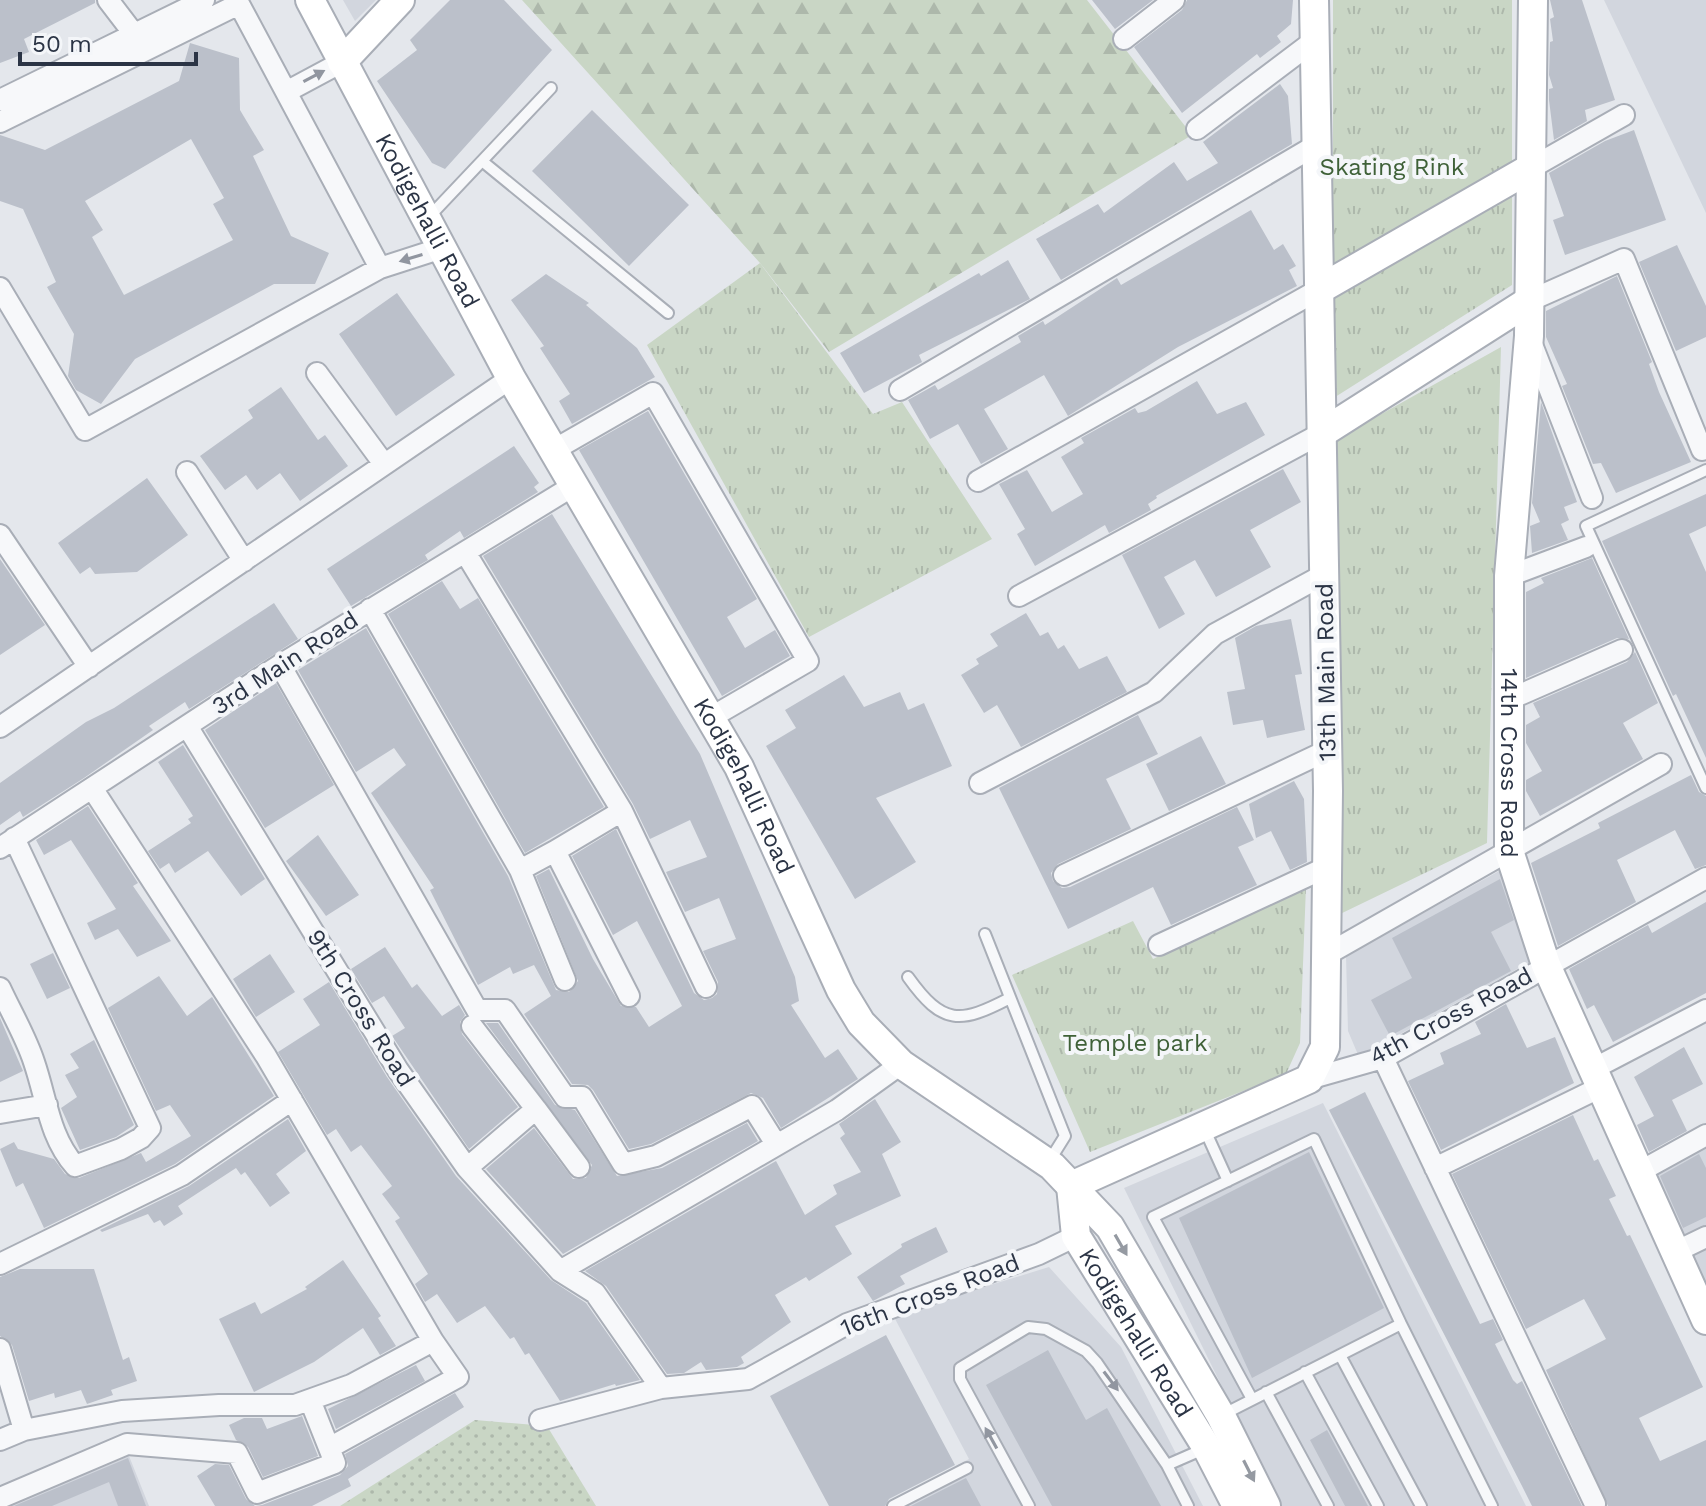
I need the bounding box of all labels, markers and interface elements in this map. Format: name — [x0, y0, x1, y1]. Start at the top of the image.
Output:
scale bar — [20, 16, 196, 66]
text: 50 m — [32, 30, 92, 58]
one-way arrow — [303, 70, 325, 84]
street label: Kodigehalli Road — [370, 129, 485, 313]
park label: Skating Rink — [1320, 153, 1465, 181]
one-way arrow — [399, 252, 423, 265]
street label: 13th Main Road — [1310, 583, 1342, 761]
street label: 3rd Main Road — [207, 605, 363, 721]
street label: 14th Cross Road — [1495, 668, 1523, 858]
street label: Kodigehalli Road — [688, 693, 800, 878]
street label: 9th Cross Road — [301, 924, 421, 1092]
street label: 4th Cross Road — [1365, 961, 1537, 1071]
park label: Temple park — [1062, 1029, 1208, 1057]
one-way arrow — [1114, 1234, 1128, 1256]
street label: Kodigehalli Road — [1073, 1243, 1199, 1422]
street label: 16th Cross Road — [837, 1248, 1023, 1342]
one-way arrow — [1103, 1370, 1119, 1391]
one-way arrow — [984, 1427, 998, 1449]
one-way arrow — [1242, 1460, 1255, 1483]

